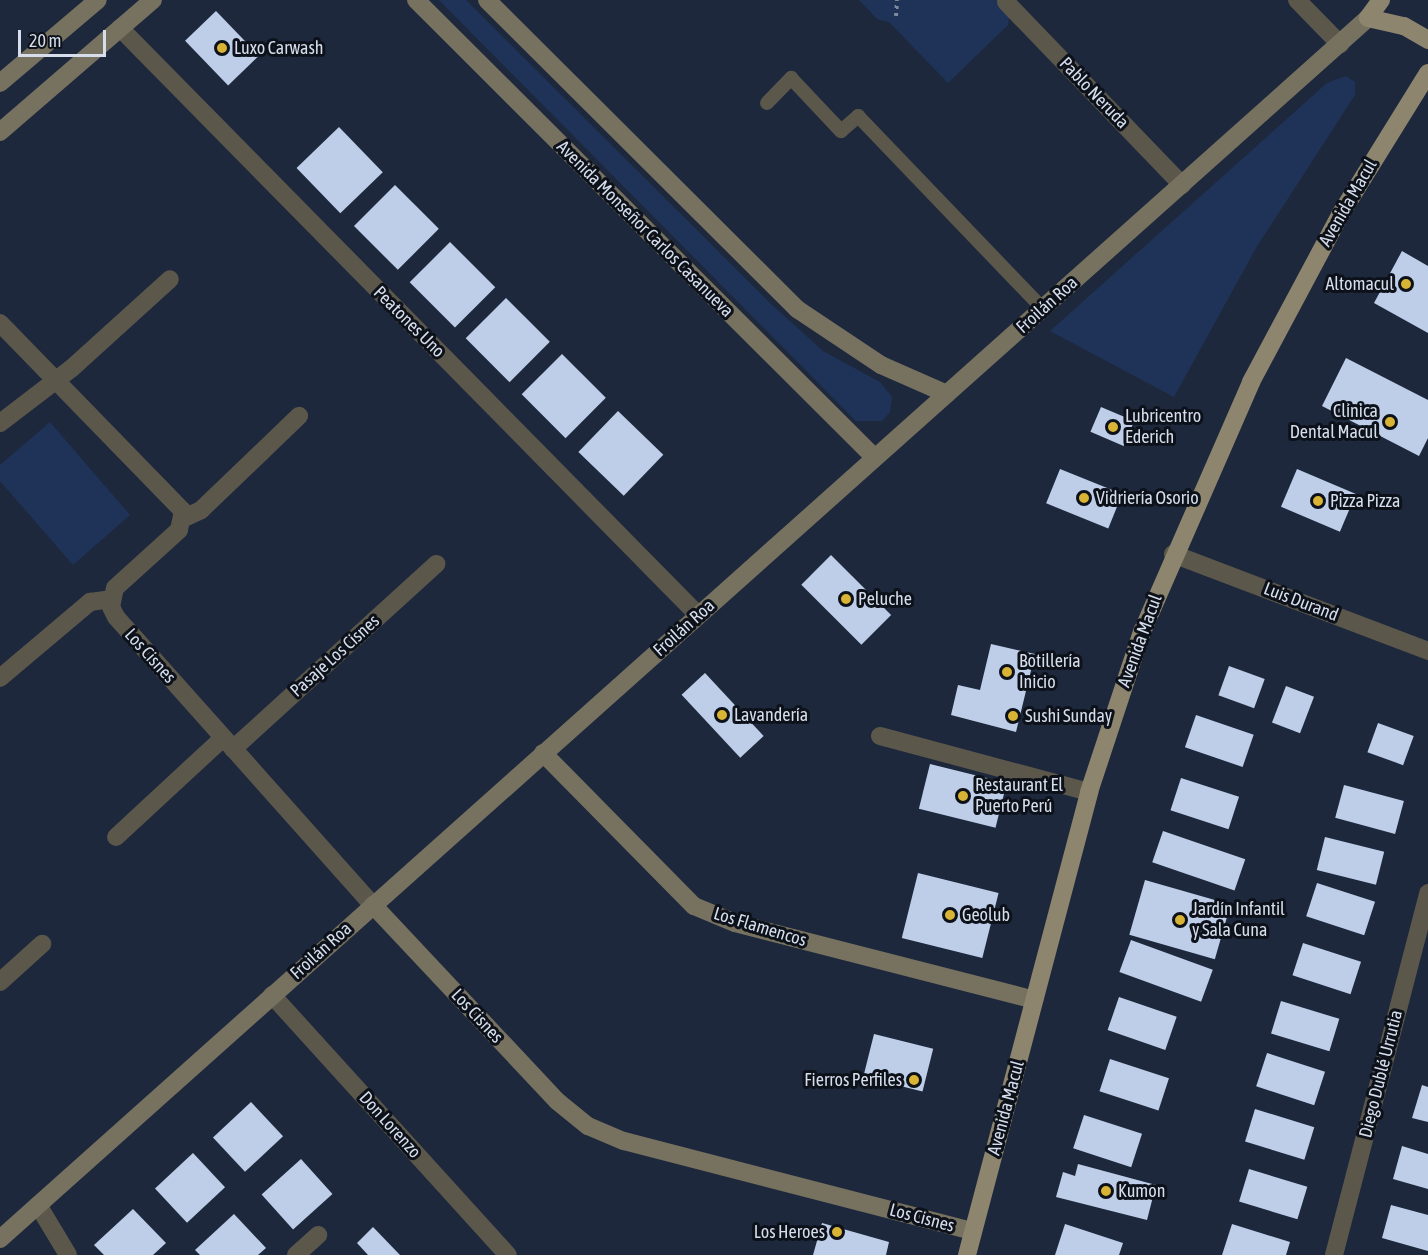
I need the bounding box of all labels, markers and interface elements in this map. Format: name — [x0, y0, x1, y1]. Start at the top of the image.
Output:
scale bar — [21, 18, 110, 56]
text: 20 m — [29, 30, 61, 51]
place label: Luxo Carwash — [234, 37, 323, 59]
marker: Luxo Carwash — [215, 41, 229, 55]
street label: Pablo Neruda — [1055, 53, 1133, 133]
street label: Avenida Monseñor Carlos Casanueva — [552, 136, 738, 322]
street label: Avenida Macul — [1314, 156, 1382, 250]
street label: Froilán Roa — [1012, 272, 1082, 338]
place label: Altomacul — [1325, 273, 1394, 295]
marker: Altomacul — [1399, 277, 1413, 291]
street label: Peatones Uno — [369, 282, 449, 362]
place label: Clínica Dental Macul — [1290, 401, 1378, 444]
place label: Lubricentro Ederich — [1125, 406, 1201, 448]
marker: Clínica Dental Macul — [1383, 415, 1397, 429]
marker: Lubricentro Ederich — [1106, 420, 1120, 434]
place label: Vidriería Osorio — [1096, 487, 1199, 509]
place label: Pizza Pizza — [1330, 490, 1400, 512]
marker: Vidriería Osorio — [1077, 491, 1091, 505]
marker: Pizza Pizza — [1311, 494, 1325, 508]
street label: Luis Durand — [1261, 578, 1341, 626]
place label: Peluche — [858, 588, 912, 610]
marker: Peluche — [839, 592, 853, 606]
street label: Avenida Macul — [1113, 592, 1167, 690]
street label: Froilán Roa — [649, 595, 719, 661]
street label: Pasaje Los Cisnes — [286, 610, 384, 702]
street label: Los Cisnes — [120, 624, 180, 688]
place label: Botillería Inicio — [1019, 651, 1081, 694]
marker: Botillería Inicio — [1000, 665, 1014, 679]
place label: Lavandería — [734, 704, 808, 726]
place label: Sushi Sunday — [1025, 705, 1112, 727]
marker: Lavandería — [715, 708, 729, 722]
marker: Sushi Sunday — [1006, 709, 1020, 723]
place label: Restaurant El Puerto Perú — [975, 775, 1063, 818]
marker: Restaurant El Puerto Perú — [956, 789, 970, 803]
place label: Jardín Infantil y Sala Cuna — [1192, 899, 1285, 942]
street label: Los Flamencos — [711, 903, 809, 951]
place label: Geolub — [962, 904, 1010, 926]
marker: Geolub — [943, 908, 957, 922]
marker: Jardín Infantil y Sala Cuna — [1173, 913, 1187, 927]
street label: Froilán Roa — [286, 918, 356, 984]
street label: Los Cisnes — [447, 984, 507, 1048]
street label: Diego Dublé Urrutia — [1355, 1008, 1407, 1140]
street label: Avenida Macul — [983, 1058, 1029, 1158]
place label: Fierros Perfiles — [804, 1069, 902, 1091]
marker: Fierros Perfiles — [907, 1073, 921, 1087]
street label: Don Lorenzo — [354, 1087, 426, 1163]
place label: Kumon — [1118, 1180, 1165, 1202]
marker: Kumon — [1099, 1184, 1113, 1198]
street label: Los Cisnes — [887, 1199, 957, 1237]
place label: Los Heroes — [754, 1221, 825, 1243]
marker: Los Heroes — [830, 1225, 844, 1239]

